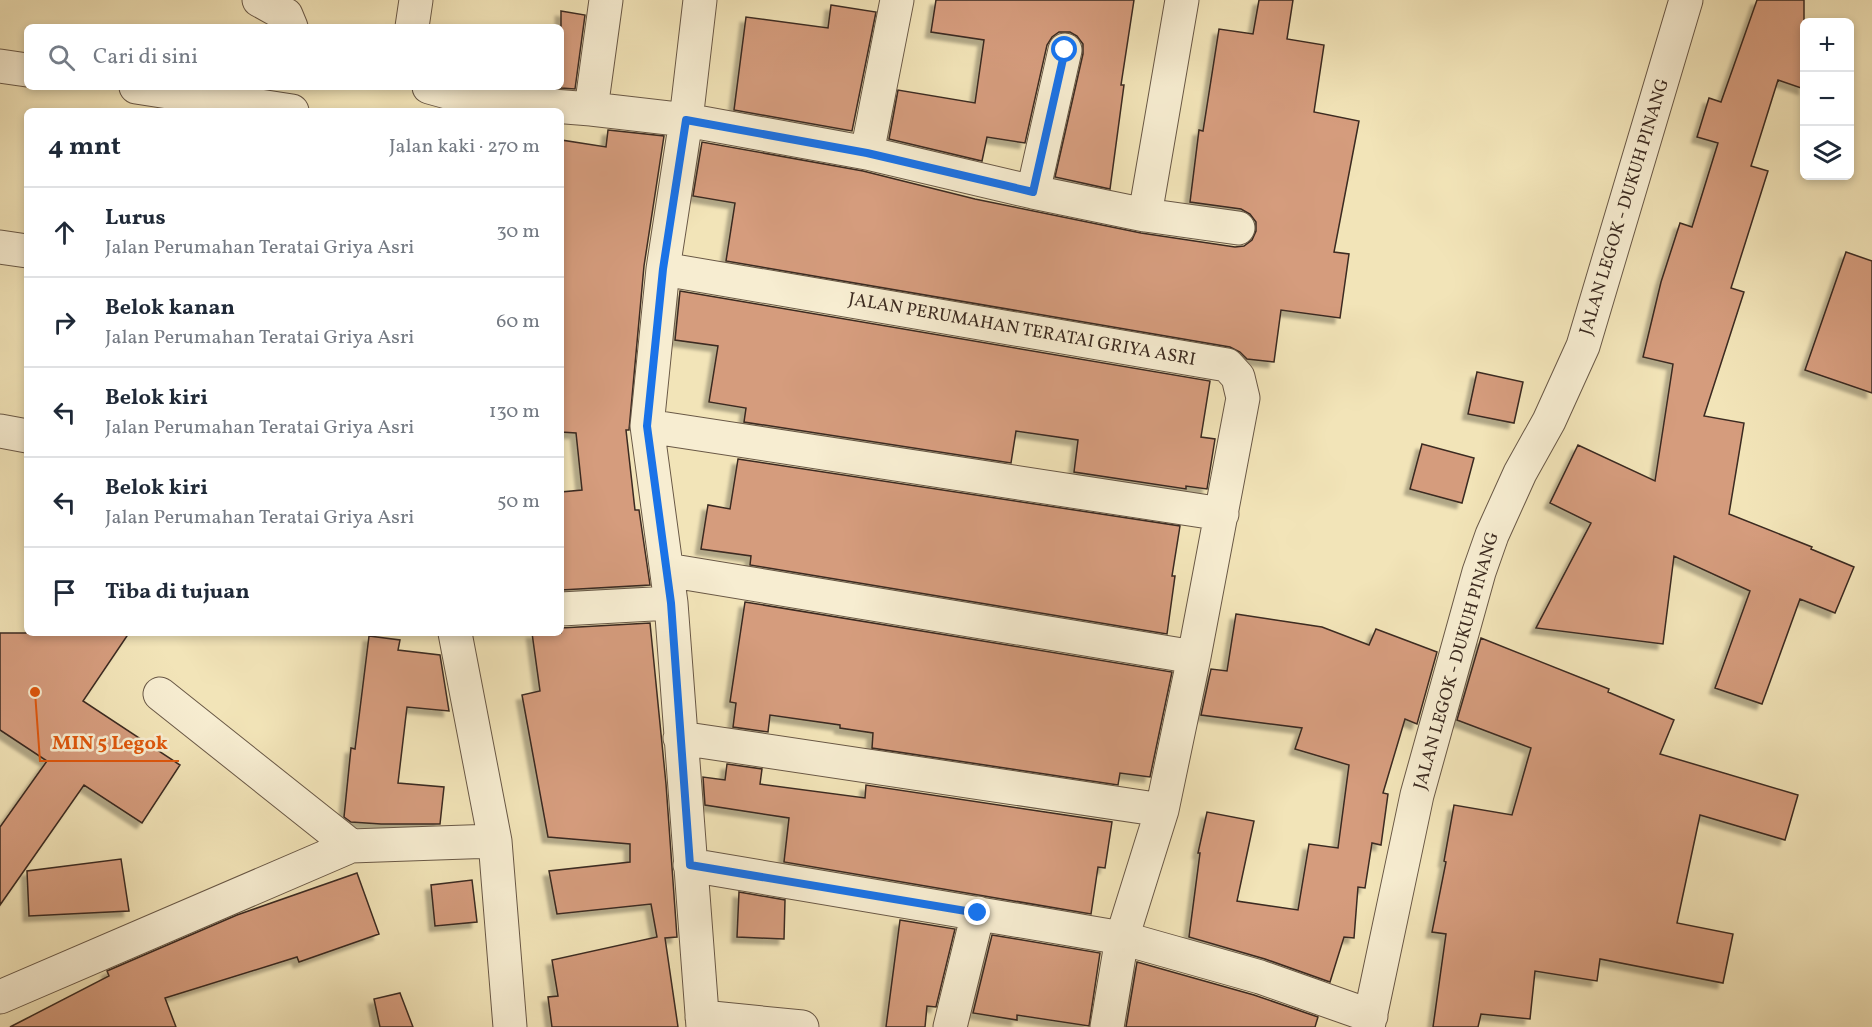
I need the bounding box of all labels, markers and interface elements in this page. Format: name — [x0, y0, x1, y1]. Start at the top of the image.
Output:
map controls — [1800, 18, 1854, 180]
button: + — [1800, 18, 1854, 72]
search box — [24, 24, 564, 90]
route start — [1051, 36, 1077, 62]
icon: search — [45, 41, 78, 74]
text: Cari di sini — [93, 42, 198, 73]
button: − — [1800, 72, 1854, 126]
street label: JALAN LEGOK - DUKUH PINANG — [1574, 76, 1676, 338]
button: layers — [1800, 126, 1854, 180]
text: 4 mnt — [48, 129, 121, 165]
text: Jalan kaki · 270 m — [389, 133, 540, 161]
text: Lurus — [105, 203, 166, 234]
icon: ahead — [48, 216, 81, 249]
text: 30 m — [496, 218, 540, 246]
text: Jalan Perumahan Teratai Griya Asri — [105, 234, 414, 262]
street label: JALAN PERUMAHAN TERATAI GRIYA ASRI — [846, 287, 1198, 373]
text: Belok kanan — [105, 293, 235, 324]
icon: right — [48, 306, 81, 339]
text: 60 m — [496, 308, 540, 336]
text: Jalan Perumahan Teratai Griya Asri — [105, 324, 414, 352]
text: Belok kiri — [105, 383, 208, 414]
icon: left — [48, 396, 81, 429]
text: 130 m — [489, 398, 540, 426]
text: Jalan Perumahan Teratai Griya Asri — [105, 414, 414, 442]
text: Belok kiri — [105, 473, 208, 504]
icon: left — [48, 486, 81, 519]
text: 50 m — [497, 488, 540, 516]
text: Jalan Perumahan Teratai Griya Asri — [105, 504, 414, 532]
street label: JALAN LEGOK - DUKUH PINANG — [1408, 529, 1506, 793]
icon: arrive — [48, 576, 81, 609]
text: Tiba di tujuan — [105, 577, 250, 608]
callout: MIN 5 Legok — [40, 723, 179, 761]
text: MIN 5 Legok — [52, 730, 168, 758]
route end — [964, 899, 990, 925]

